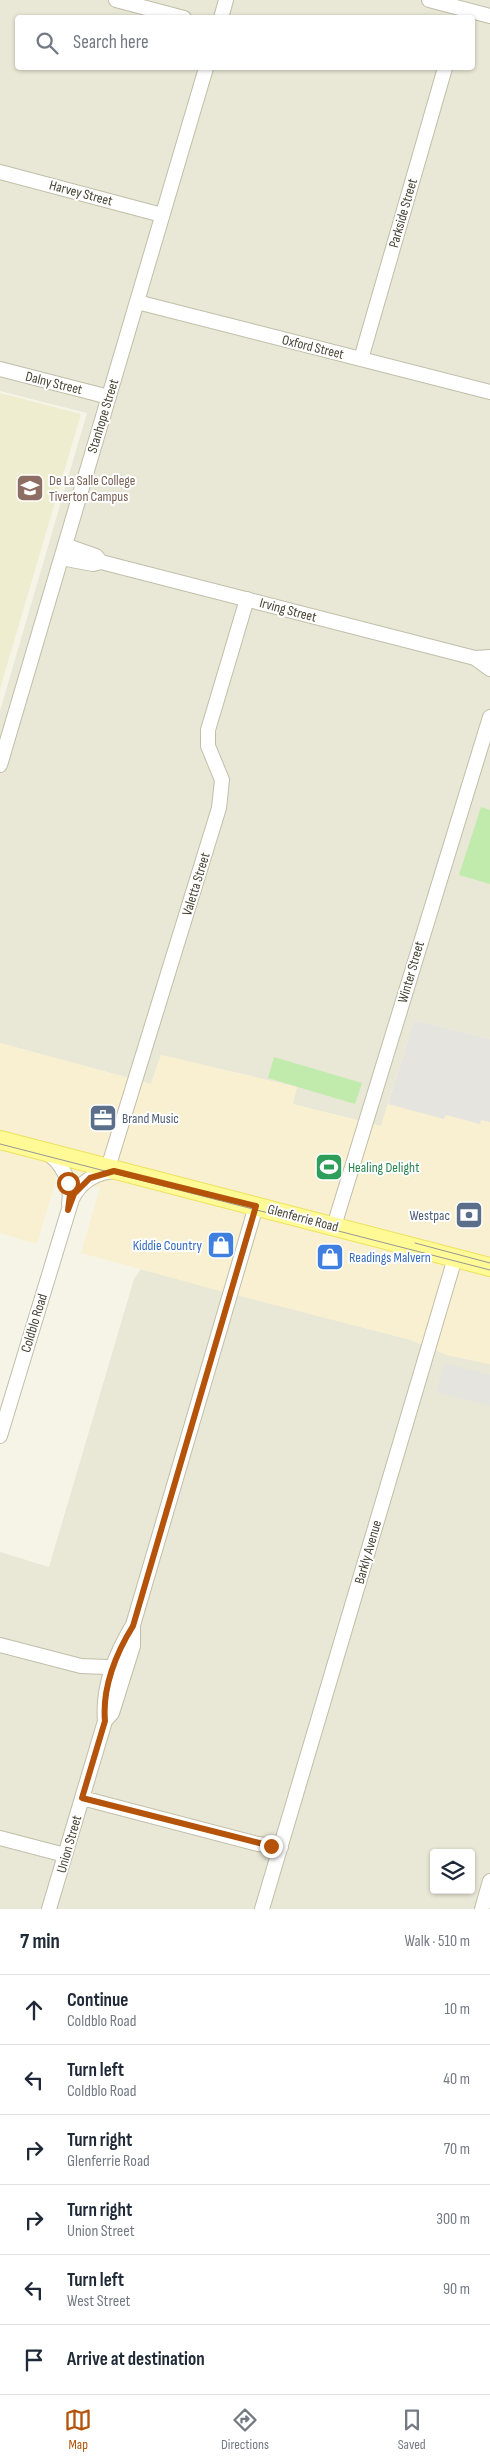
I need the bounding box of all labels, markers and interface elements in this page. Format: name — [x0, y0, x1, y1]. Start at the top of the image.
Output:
search box — [15, 15, 475, 70]
icon: search — [33, 29, 61, 57]
text: Search here — [73, 31, 149, 54]
street label: Harvey Street — [48, 176, 114, 210]
street label: Parkside Street — [385, 176, 421, 250]
street label: Oxford Street — [280, 331, 346, 363]
street label: Dalny Street — [24, 368, 84, 398]
street label: Stanhope Street — [84, 377, 122, 455]
place label: De La Salle College Tiverton Campus — [49, 472, 135, 505]
school or university icon: De La Salle College Tiverton Campus — [15, 473, 45, 503]
street label: Irving Street — [258, 594, 318, 626]
street label: Valetta Street — [178, 850, 214, 918]
street label: Winter Street — [394, 939, 428, 1005]
office icon: Brand Music — [88, 1103, 118, 1133]
place label: Brand Music — [122, 1110, 179, 1127]
sports icon: Healing Delight — [314, 1152, 344, 1182]
place label: Healing Delight — [348, 1159, 419, 1176]
route start — [57, 1172, 80, 1195]
street label: Glenferrie Road — [266, 1200, 340, 1236]
bank icon: Westpac — [454, 1200, 484, 1230]
place label: Westpac — [409, 1207, 450, 1224]
shop icon: Kiddie Country — [206, 1230, 236, 1260]
place label: Kiddie Country — [133, 1237, 203, 1254]
shop icon: Readings Malvern — [315, 1242, 345, 1272]
place label: Readings Malvern — [349, 1249, 431, 1266]
street label: Coldblo Road — [17, 1291, 51, 1355]
street label: Barkly Avenue — [351, 1518, 385, 1586]
street label: Union Street — [53, 1813, 85, 1875]
route end — [260, 1835, 283, 1858]
map controls — [430, 1849, 475, 1894]
button: layers — [430, 1849, 475, 1894]
text: 7 min — [20, 1929, 60, 1954]
text: Walk · 510 m — [405, 1932, 470, 1951]
text: Continue — [67, 1989, 128, 2012]
icon: ahead — [20, 1996, 48, 2024]
text: 10 m — [444, 2000, 470, 2019]
text: Coldblo Road — [67, 2012, 136, 2031]
text: Turn left — [67, 2059, 124, 2082]
icon: left — [20, 2066, 48, 2094]
text: 40 m — [443, 2070, 470, 2089]
text: Coldblo Road — [67, 2082, 136, 2101]
text: Turn right — [67, 2129, 132, 2152]
icon: right — [20, 2136, 48, 2164]
text: 70 m — [444, 2140, 470, 2159]
text: Glenferrie Road — [67, 2152, 150, 2171]
text: Turn right — [67, 2199, 132, 2222]
icon: right — [20, 2206, 48, 2234]
text: 300 m — [436, 2210, 470, 2229]
text: Union Street — [67, 2222, 135, 2241]
text: Turn left — [67, 2269, 124, 2292]
icon: left — [20, 2276, 48, 2304]
text: 90 m — [443, 2280, 470, 2299]
text: West Street — [67, 2292, 131, 2311]
icon: arrive — [20, 2346, 48, 2374]
text: Arrive at destination — [67, 2348, 205, 2371]
tab: Map — [64, 2406, 92, 2453]
tab: Directions — [221, 2406, 269, 2453]
tab: Saved — [398, 2406, 426, 2453]

